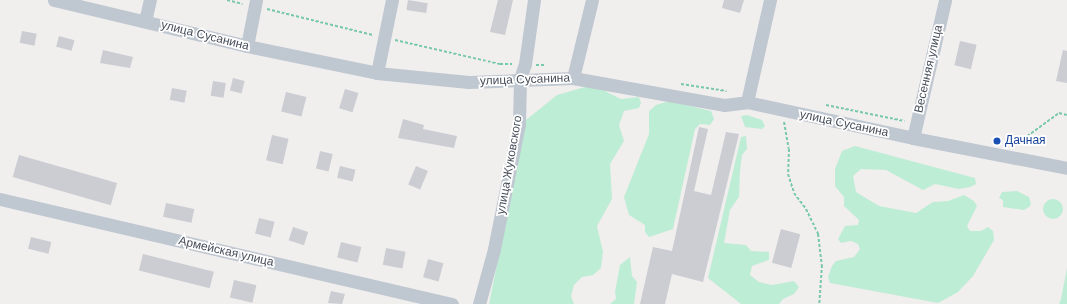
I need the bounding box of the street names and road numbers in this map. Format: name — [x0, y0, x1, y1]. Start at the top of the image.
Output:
street label: улица Сусанина — [160, 18, 250, 54]
street label: Весенняя улица — [912, 24, 946, 114]
street label: улица Сусанина — [480, 71, 570, 89]
street label: улица Сусанина — [798, 108, 890, 140]
street label: улица Жуковского — [494, 114, 526, 216]
street label: Армейская улица — [177, 234, 275, 270]

